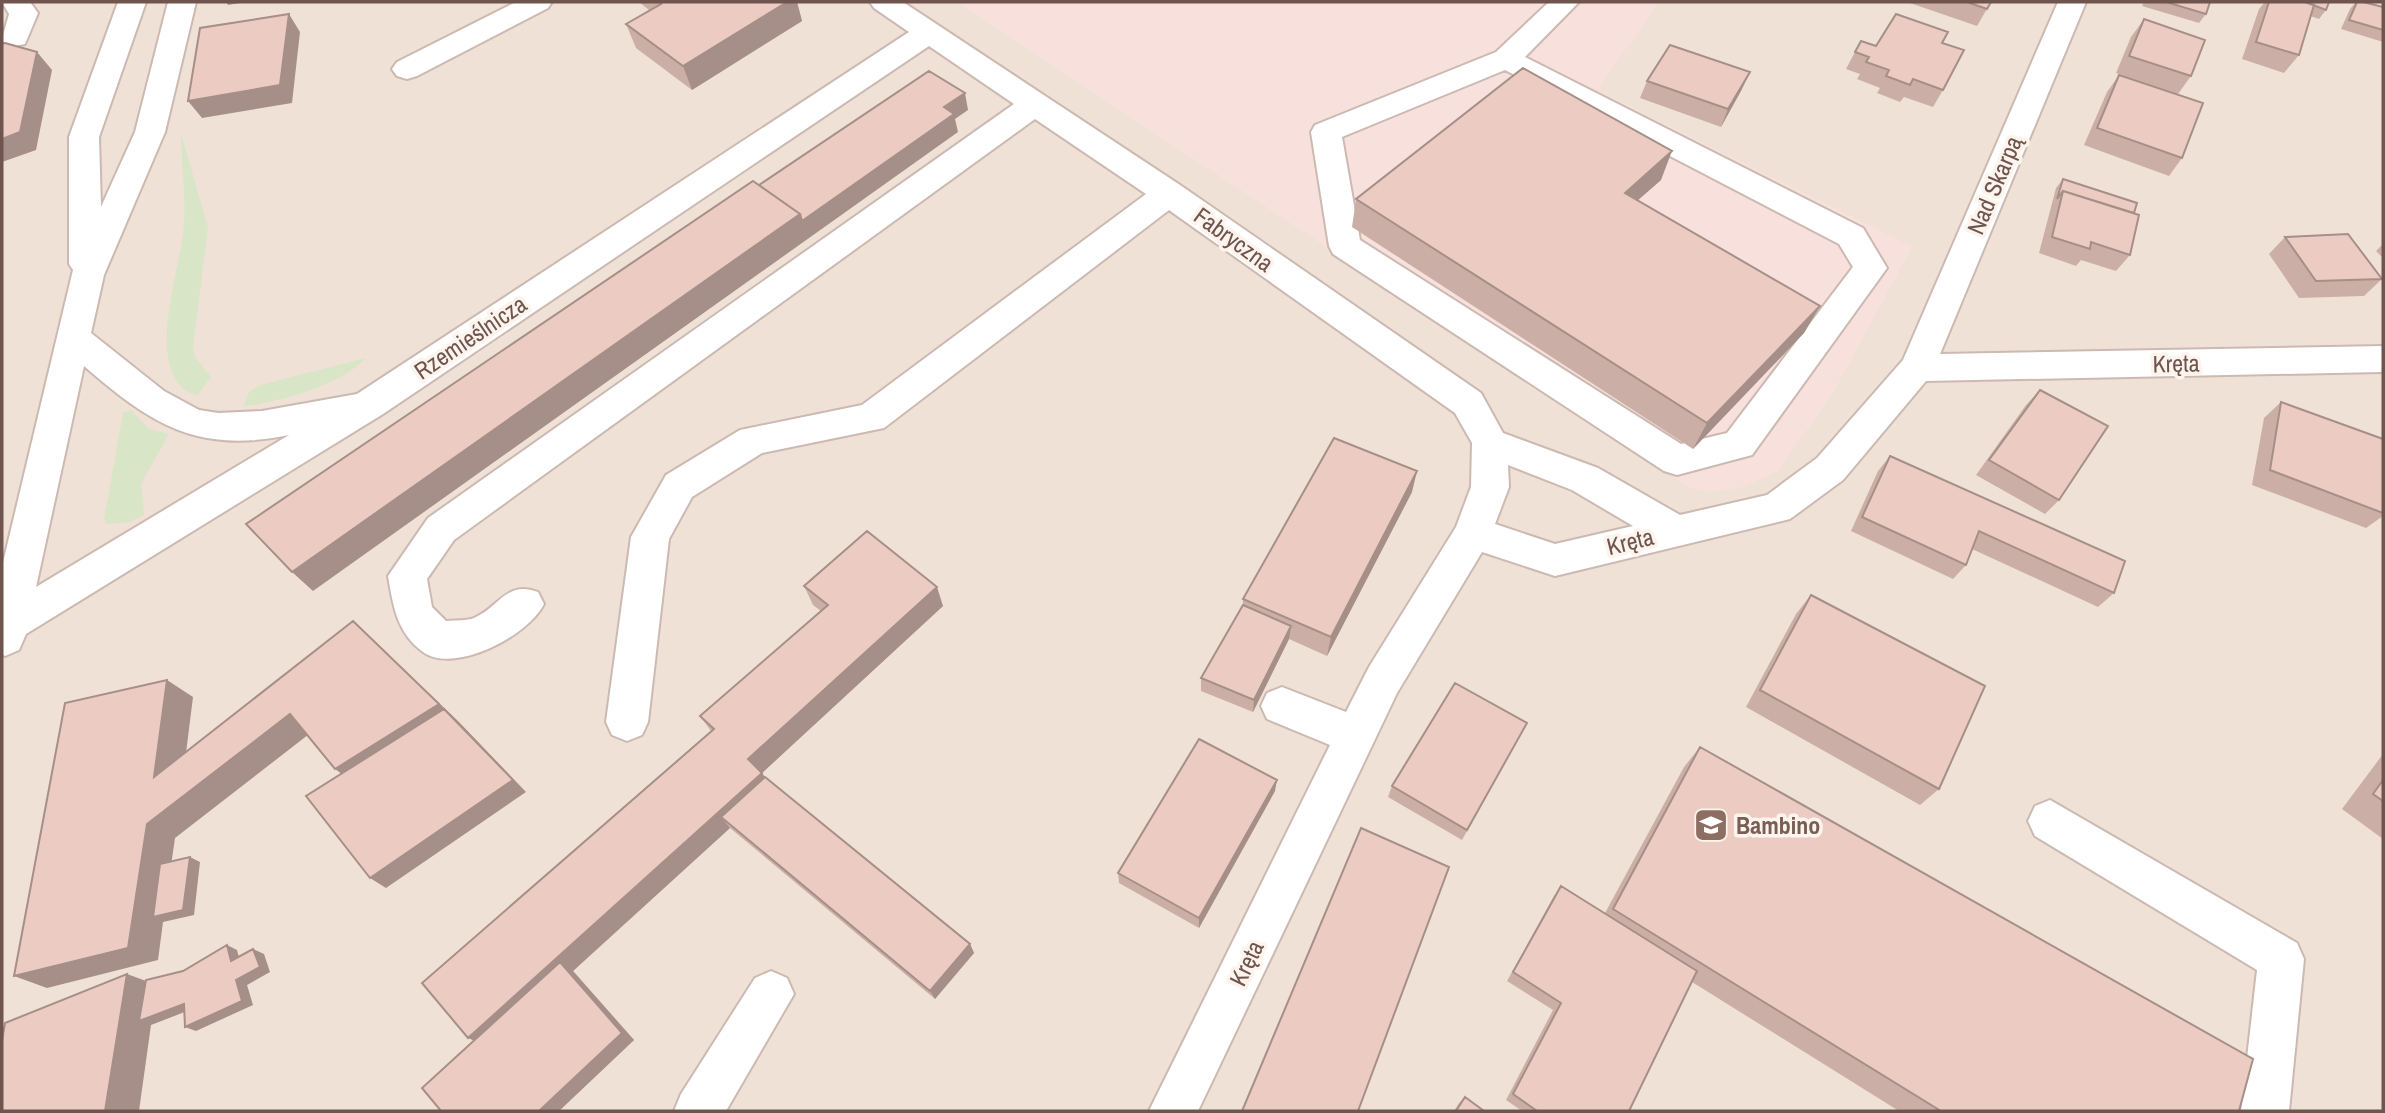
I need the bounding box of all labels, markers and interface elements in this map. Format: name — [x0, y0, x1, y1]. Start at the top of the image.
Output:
street label: Nad Skarpą — [1959, 130, 2029, 239]
street label: Fabryczna — [1188, 199, 1280, 279]
street label: Rzemieślnicza — [408, 288, 532, 386]
street label: Kręta — [2152, 347, 2200, 379]
street label: Kręta — [1603, 520, 1657, 562]
school or university icon: Bambino — [1692, 806, 1730, 844]
place label: Bambino — [1736, 809, 1820, 841]
street label: Kręta — [1221, 935, 1271, 991]

